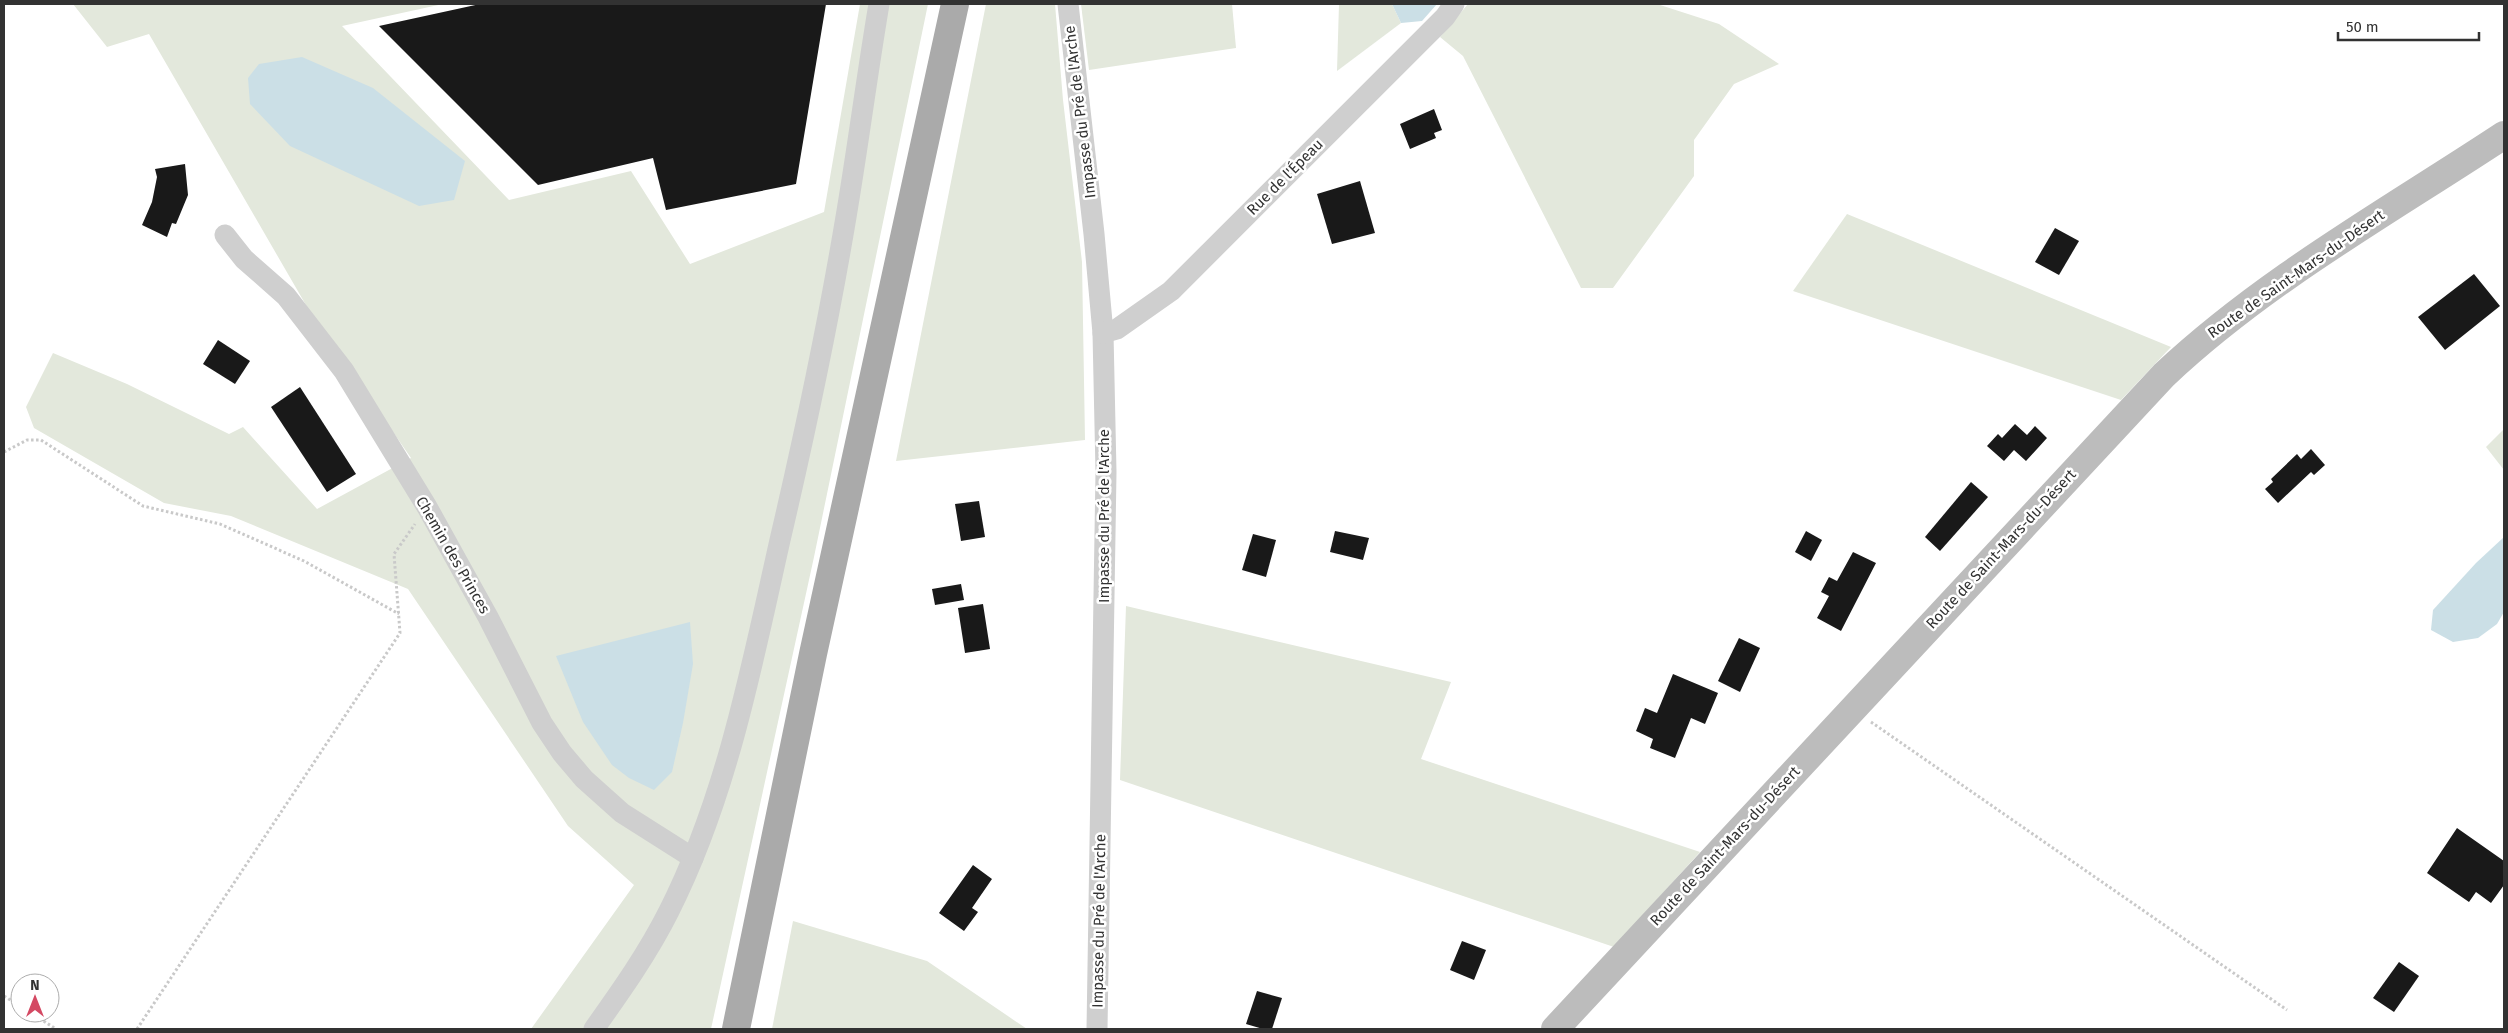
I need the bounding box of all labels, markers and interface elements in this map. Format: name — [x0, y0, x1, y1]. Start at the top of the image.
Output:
scale bar — [2338, 10, 2479, 42]
text: 50 m — [2346, 18, 2379, 36]
street label: Impasse du Pré de l'Arche — [1060, 25, 1100, 199]
street label: Rue de l'Épeau — [1243, 135, 1327, 219]
street label: Route de Saint-Mars-du-Désert — [2204, 206, 2388, 342]
street label: Impasse du Pré de l'Arche — [1095, 429, 1113, 603]
street label: Route de Saint-Mars-du-Désert — [1922, 465, 2080, 632]
street label: Chemin des Princes — [412, 493, 494, 617]
street label: Route de Saint-Mars-du-Désert — [1646, 762, 1804, 929]
street label: Impasse du Pré de l'Arche — [1088, 834, 1110, 1008]
north arrow — [10, 973, 60, 1023]
text: N — [30, 977, 40, 994]

